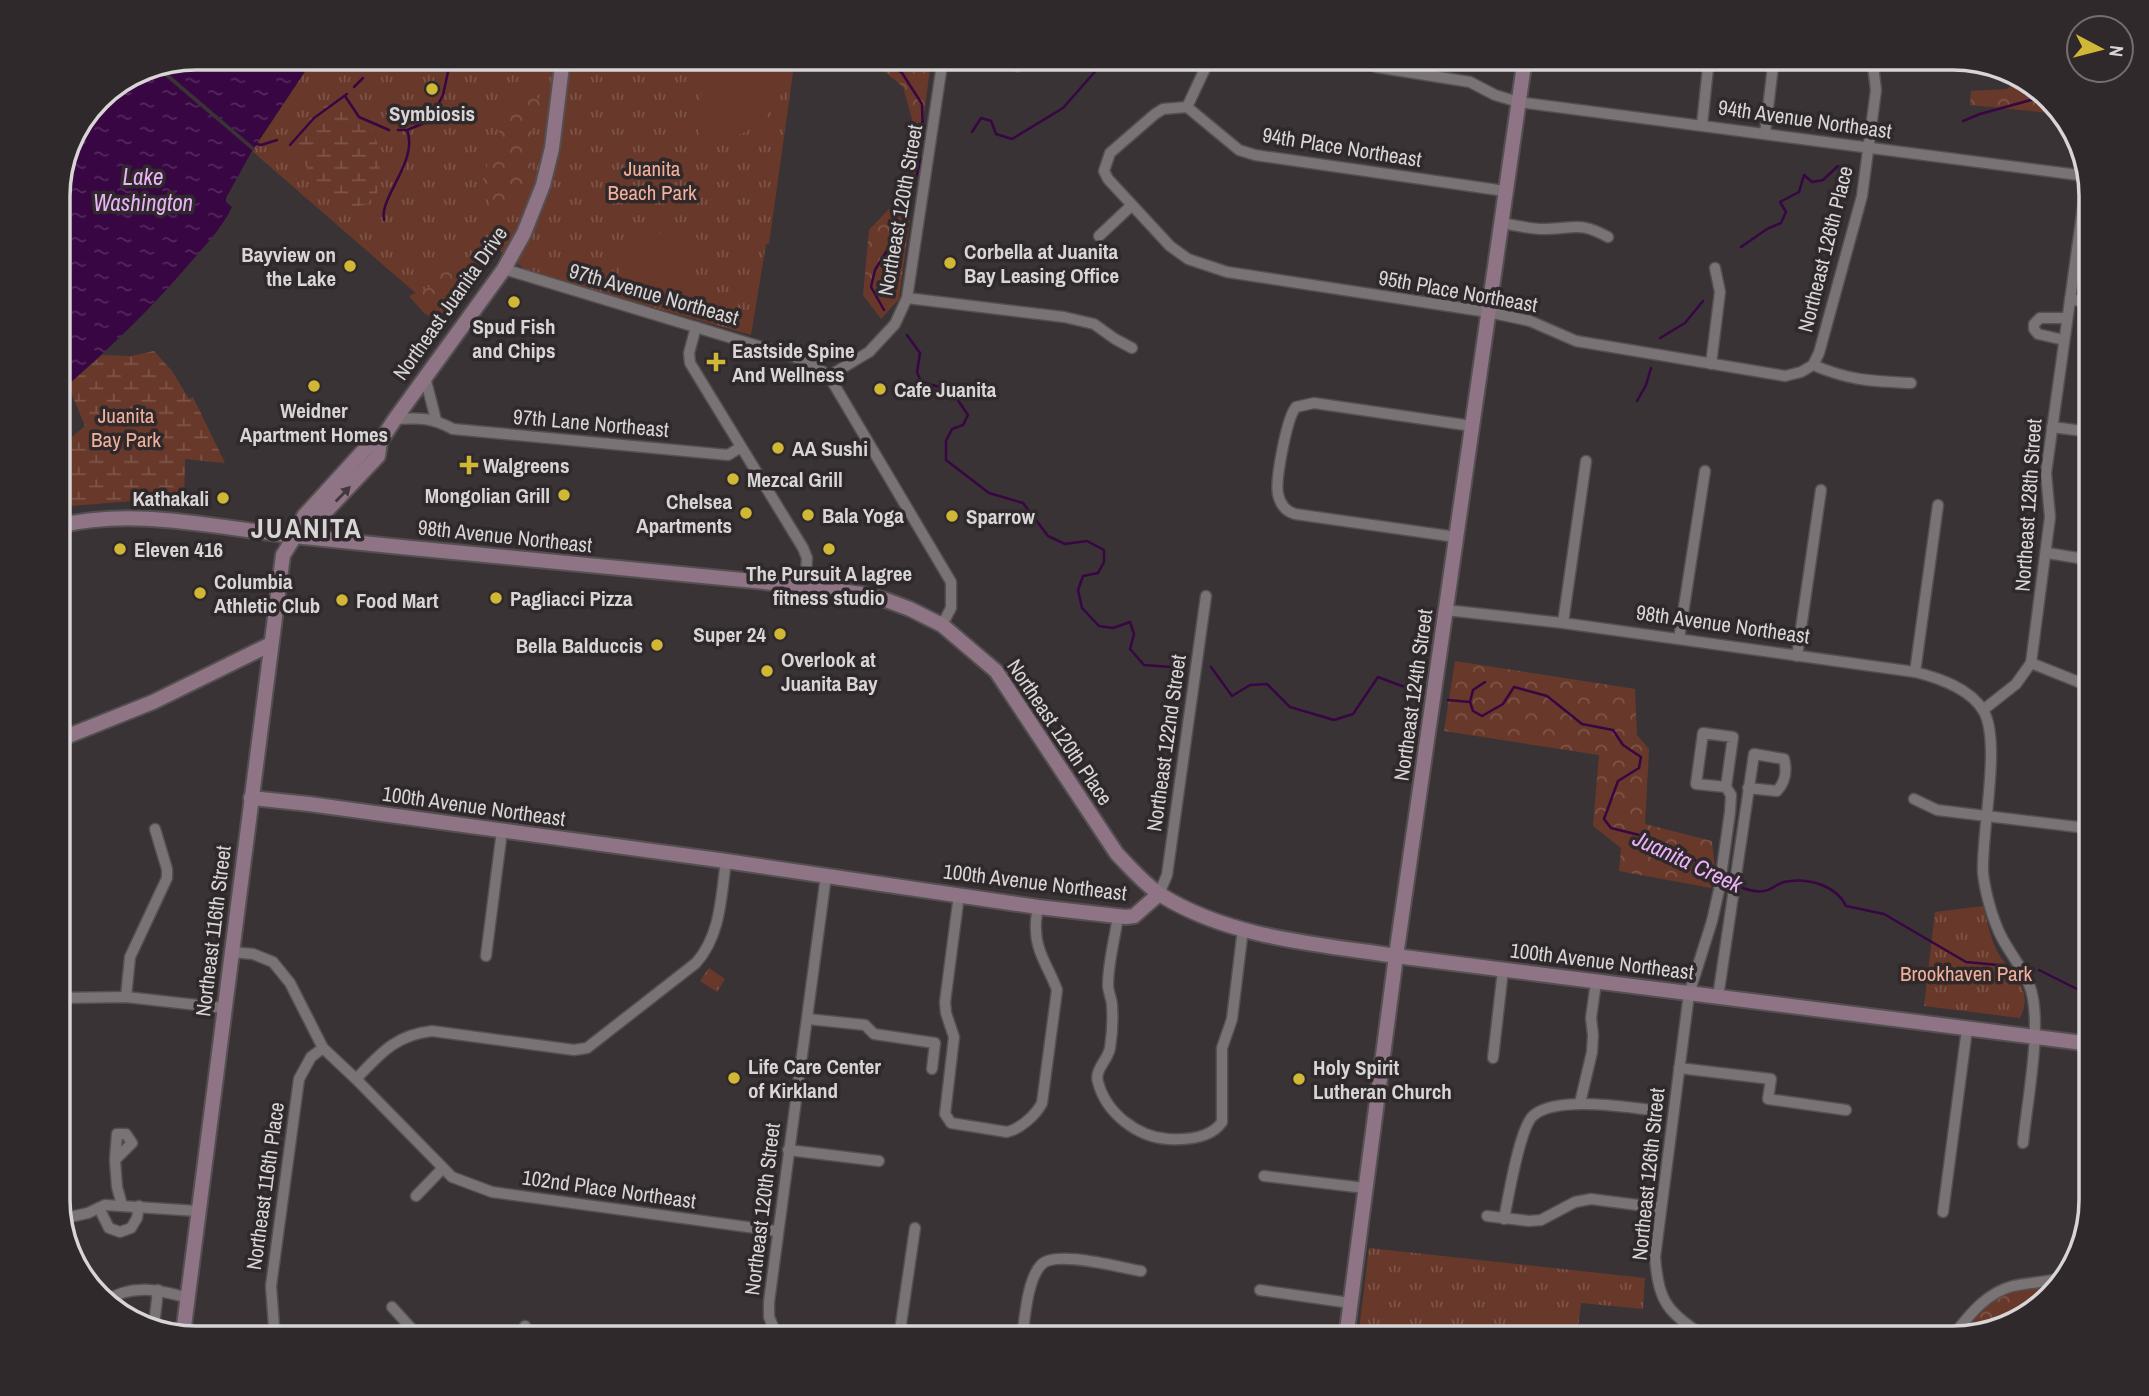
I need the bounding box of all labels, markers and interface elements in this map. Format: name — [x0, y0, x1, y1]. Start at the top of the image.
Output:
north arrow — [2065, 14, 2135, 84]
text: N — [2103, 44, 2130, 58]
marker: Symbiosis — [424, 81, 440, 97]
street label: 94th Avenue Northeast — [1716, 92, 1894, 146]
place label: Symbiosis — [389, 99, 475, 128]
street label: 94th Place Northeast — [1260, 120, 1424, 174]
street label: Northeast 120th Street — [871, 122, 929, 298]
park label: Juanita Beach Park — [607, 154, 697, 207]
water label: Lake Washington — [93, 161, 193, 218]
street label: Northeast 126th Place — [1790, 163, 1860, 335]
street label: Northeast Juanita Drive — [386, 220, 514, 386]
place label: Corbella at Juanita Bay Leasing Office — [964, 237, 1119, 290]
place label: Bayview on the Lake — [241, 240, 336, 293]
marker: Corbella at Juanita Bay Leasing Office — [942, 255, 958, 271]
street label: 97th Avenue Northeast — [566, 256, 742, 332]
marker: Bayview on the Lake — [342, 258, 358, 274]
street label: 95th Place Northeast — [1376, 263, 1540, 319]
marker: Spud Fish and Chips — [506, 294, 522, 310]
place label: Spud Fish and Chips — [472, 312, 556, 365]
place label: Eastside Spine And Wellness — [732, 336, 855, 389]
marker: Eastside Spine And Wellness — [706, 352, 726, 372]
place label: Cafe Juanita — [894, 375, 997, 404]
marker: Weidner Apartment Homes — [306, 378, 322, 394]
marker: Cafe Juanita — [872, 381, 888, 397]
place label: Weidner Apartment Homes — [240, 396, 388, 449]
park label: Juanita Bay Park — [91, 401, 161, 454]
street label: 97th Lane Northeast — [512, 402, 670, 444]
street label: Northeast 128th Street — [2007, 417, 2049, 592]
place label: AA Sushi — [792, 434, 868, 463]
marker: AA Sushi — [770, 440, 786, 456]
place label: Walgreens — [483, 451, 569, 480]
marker: Walgreens — [461, 457, 477, 473]
place label: Mezcal Grill — [747, 465, 843, 494]
marker: Mezcal Grill — [725, 471, 741, 487]
place label: Mongolian Grill — [425, 481, 550, 510]
place label: Kathakali — [132, 484, 209, 513]
one-way arrow — [335, 485, 352, 502]
marker: Mongolian Grill — [556, 487, 572, 503]
place label: Chelsea Apartments — [636, 487, 732, 540]
marker: Kathakali — [215, 490, 231, 506]
place label: Bala Yoga — [822, 501, 904, 530]
place label: Sparrow — [966, 502, 1036, 531]
marker: Chelsea Apartments — [738, 505, 754, 521]
marker: Bala Yoga — [800, 507, 816, 523]
marker: Sparrow — [944, 508, 960, 524]
district label: JUANITA — [251, 509, 363, 547]
street label: 98th Avenue Northeast — [417, 512, 594, 560]
place label: Eleven 416 — [134, 535, 223, 564]
marker: Eleven 416 — [112, 541, 128, 557]
marker: The Pursuit A lagree fitness studio — [821, 541, 837, 557]
place label: The Pursuit A lagree fitness studio — [746, 559, 912, 612]
place label: Columbia Athletic Club — [214, 567, 320, 620]
place label: Pagliacci Pizza — [510, 584, 633, 613]
marker: Columbia Athletic Club — [192, 585, 208, 601]
place label: Food Mart — [356, 586, 439, 615]
marker: Pagliacci Pizza — [488, 590, 504, 606]
marker: Food Mart — [334, 592, 350, 608]
street label: 98th Avenue Northeast — [1634, 597, 1812, 651]
street label: Northeast 124th Street — [1387, 607, 1439, 783]
place label: Super 24 — [693, 620, 766, 649]
marker: Super 24 — [772, 626, 788, 642]
place label: Bella Balduccis — [516, 631, 643, 660]
marker: Bella Balduccis — [649, 637, 665, 653]
place label: Overlook at Juanita Bay — [781, 645, 878, 698]
street label: Northeast 120th Place — [1000, 653, 1120, 811]
street label: Northeast 122nd Street — [1139, 653, 1193, 833]
marker: Overlook at Juanita Bay — [759, 663, 775, 679]
street label: 100th Avenue Northeast — [381, 779, 568, 833]
water label: Juanita Creek — [1627, 822, 1749, 901]
street label: Northeast 116th Street — [188, 844, 238, 1018]
street label: 100th Avenue Northeast — [942, 856, 1129, 908]
street label: 100th Avenue Northeast — [1509, 935, 1696, 987]
park label: Brookhaven Park — [1900, 959, 2032, 988]
place label: Life Care Center of Kirkland — [748, 1052, 881, 1105]
place label: Holy Spirit Lutheran Church — [1313, 1053, 1452, 1106]
marker: Life Care Center of Kirkland — [726, 1070, 742, 1086]
marker: Holy Spirit Lutheran Church — [1291, 1071, 1307, 1087]
street label: Northeast 126th Street — [1625, 1086, 1671, 1262]
street label: Northeast 116th Place — [239, 1100, 291, 1272]
street label: Northeast 120th Street — [737, 1121, 787, 1297]
street label: 102nd Place Northeast — [520, 1162, 698, 1216]

